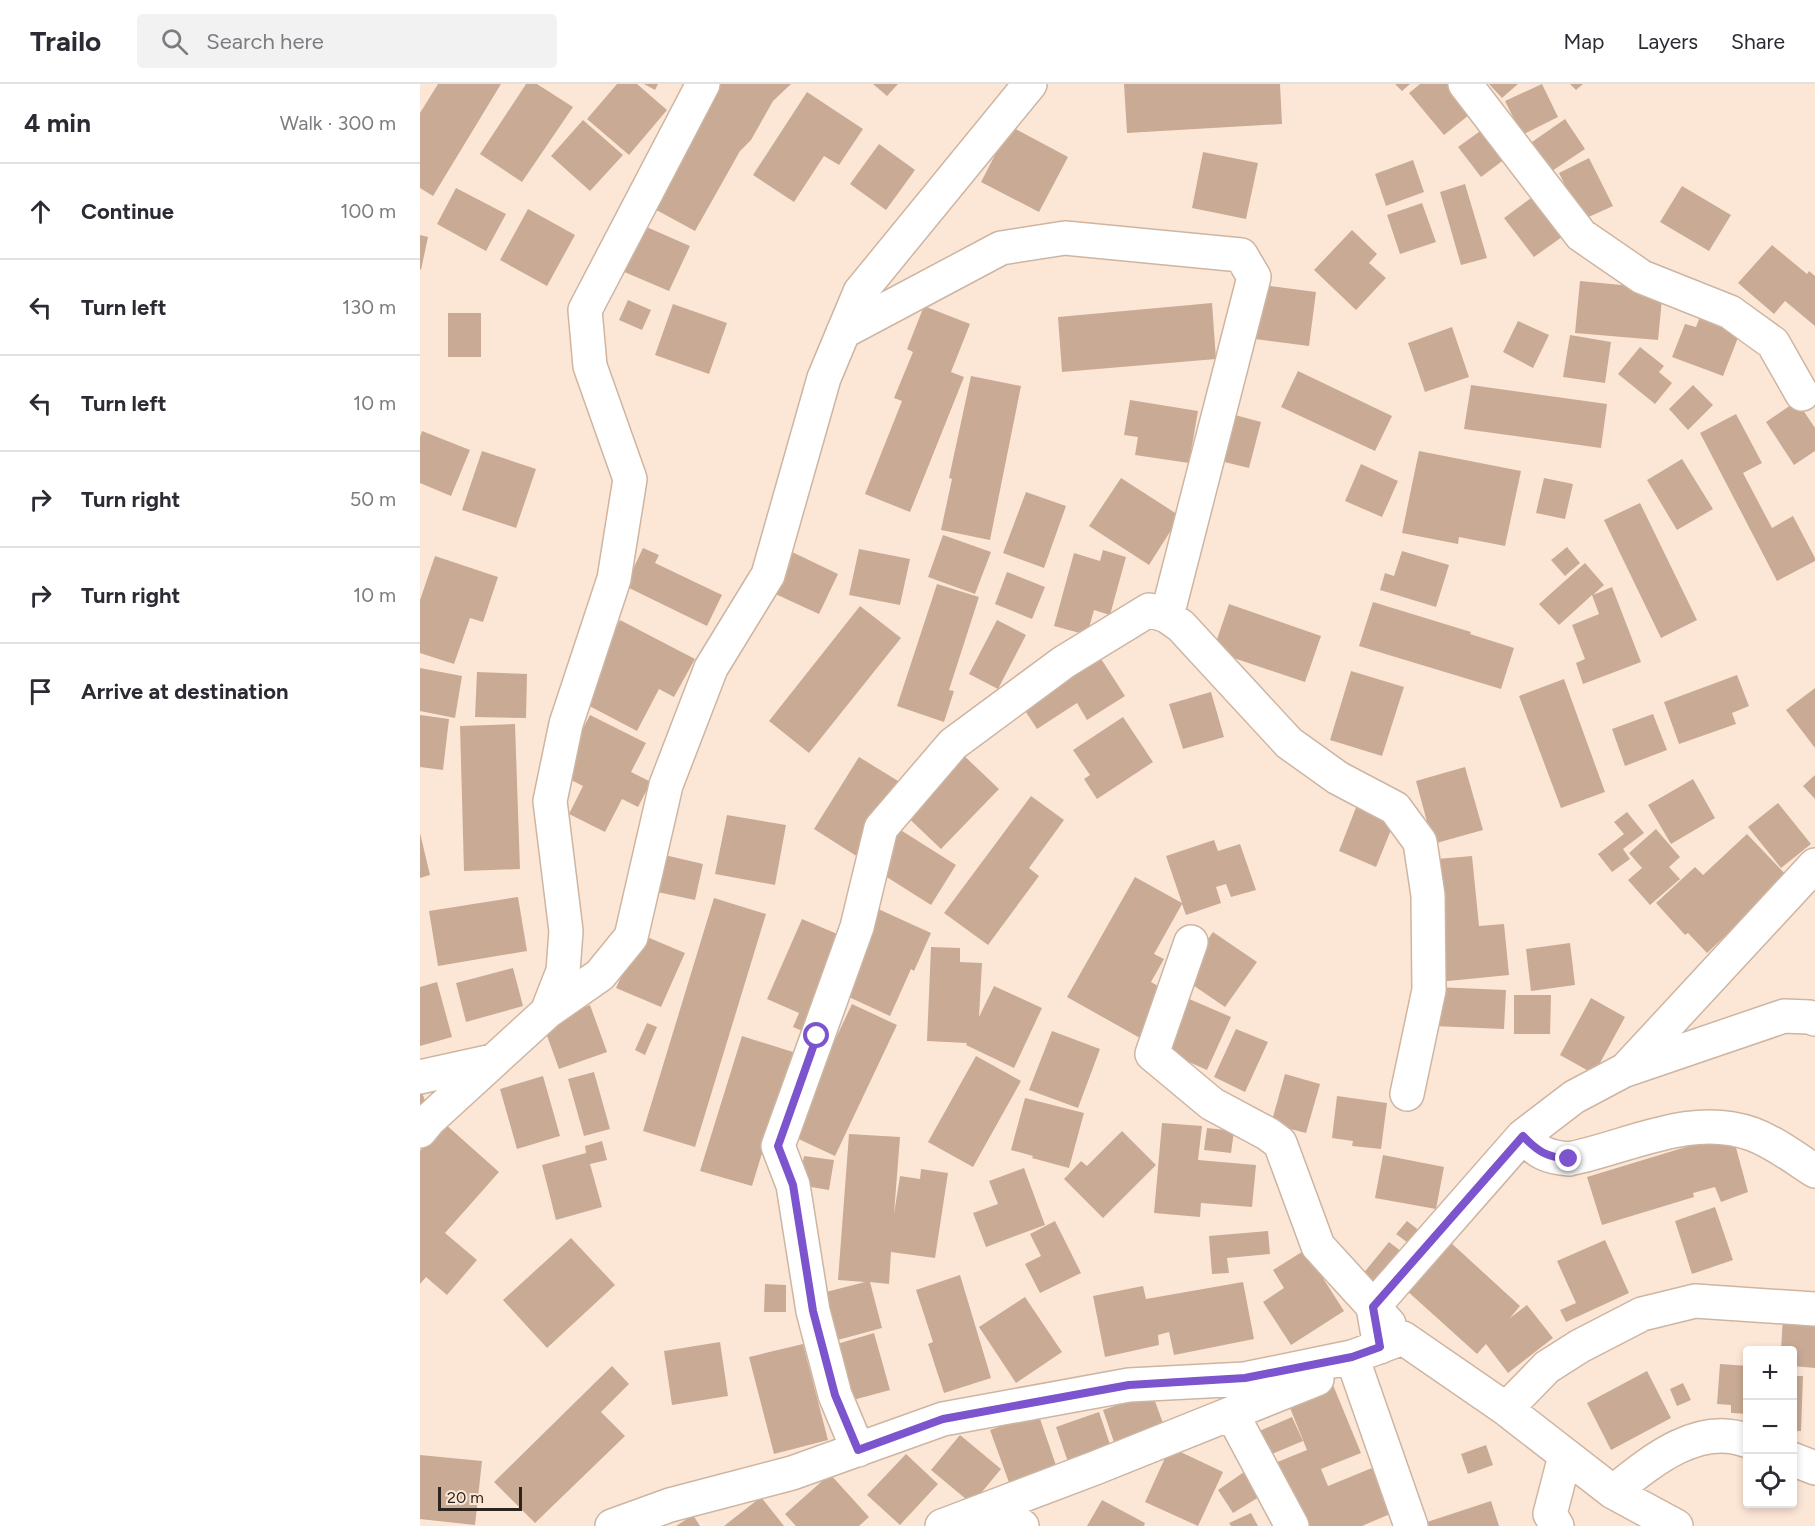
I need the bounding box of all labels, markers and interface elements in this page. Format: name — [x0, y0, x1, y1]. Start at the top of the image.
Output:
search box — [137, 14, 557, 68]
text: Trailo — [30, 24, 101, 58]
icon: search — [158, 25, 191, 58]
text: Search here — [206, 28, 324, 55]
text: Map — [1564, 29, 1604, 54]
text: Layers — [1637, 29, 1698, 54]
text: Share — [1731, 29, 1785, 54]
text: 4 min — [24, 107, 91, 139]
text: Walk · 300 m — [280, 111, 396, 135]
icon: ahead — [24, 195, 57, 228]
text: Continue — [81, 198, 174, 225]
text: 100 m — [340, 199, 396, 223]
icon: left — [24, 291, 57, 324]
text: Turn left — [81, 294, 167, 321]
text: 130 m — [342, 295, 396, 319]
icon: left — [24, 387, 57, 420]
text: Turn left — [81, 390, 167, 417]
text: 10 m — [353, 391, 396, 415]
icon: right — [24, 483, 57, 516]
text: Turn right — [81, 486, 180, 513]
text: 50 m — [350, 487, 396, 511]
icon: right — [24, 579, 57, 612]
text: Turn right — [81, 582, 180, 609]
text: 10 m — [353, 583, 396, 607]
icon: arrive — [24, 675, 57, 708]
text: Arrive at destination — [81, 678, 289, 705]
route start — [803, 1022, 829, 1048]
route end — [1555, 1145, 1581, 1171]
map controls — [1743, 1346, 1797, 1508]
button: + — [1743, 1346, 1797, 1400]
button: − — [1743, 1400, 1797, 1454]
button: locate — [1743, 1454, 1797, 1508]
scale bar — [438, 1484, 522, 1512]
text: 20 m — [447, 1488, 484, 1507]

